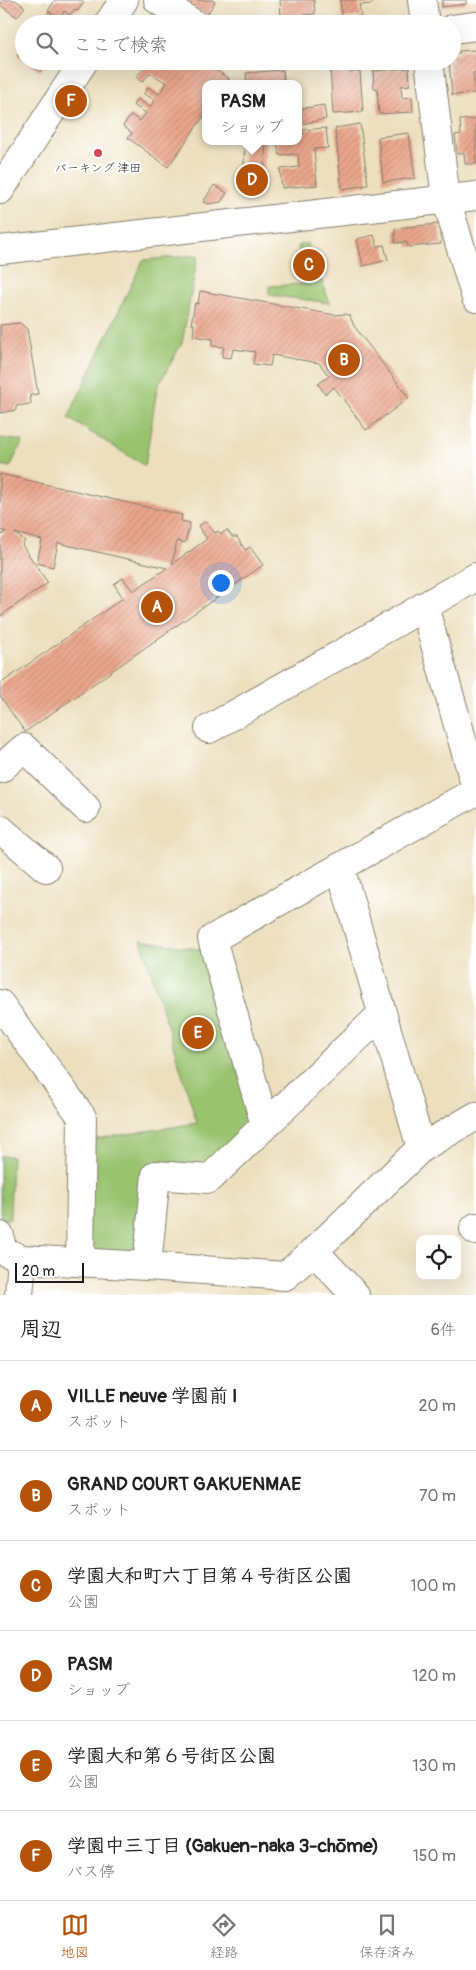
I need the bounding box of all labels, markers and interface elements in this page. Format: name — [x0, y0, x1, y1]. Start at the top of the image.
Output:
search box — [15, 15, 461, 70]
icon: search — [33, 29, 61, 57]
text: ここで検索 — [73, 33, 168, 57]
popup — [202, 80, 302, 145]
pin: F — [55, 82, 87, 120]
text: PASM — [220, 89, 266, 113]
text: ショップ — [220, 117, 284, 137]
marker: パーキング 津田 — [92, 147, 104, 159]
place label: パーキング 津田 — [55, 161, 141, 176]
pin: D — [236, 161, 268, 199]
pin: C — [293, 246, 325, 284]
pin: B — [328, 341, 360, 379]
your location — [208, 570, 234, 596]
pin: A — [141, 588, 173, 626]
pin: E — [182, 1014, 214, 1052]
map controls — [416, 1235, 461, 1280]
button: locate — [416, 1235, 461, 1280]
scale bar — [15, 1260, 84, 1283]
text: 20 m — [22, 1263, 55, 1280]
text: 周辺 — [20, 1316, 62, 1343]
text: 6件 — [431, 1320, 456, 1340]
text: VILLE neuve 学園前 I — [67, 1384, 237, 1408]
text: A — [31, 1396, 41, 1416]
text: 20 m — [418, 1396, 456, 1416]
text: スポット — [67, 1412, 131, 1432]
text: GRAND COURT GAKUENMAE — [67, 1472, 301, 1496]
text: B — [31, 1486, 41, 1506]
text: 70 m — [419, 1486, 456, 1506]
text: スポット — [67, 1500, 131, 1520]
text: 学園大和町六丁目第４号街区公園 — [67, 1564, 352, 1588]
text: C — [31, 1576, 41, 1596]
text: 100 m — [410, 1576, 456, 1596]
text: 公園 — [67, 1592, 99, 1612]
text: PASM — [67, 1652, 113, 1676]
text: D — [31, 1666, 41, 1686]
text: 120 m — [412, 1666, 456, 1686]
text: ショップ — [67, 1680, 130, 1700]
text: 学園大和第６号街区公園 — [67, 1744, 276, 1768]
text: E — [32, 1756, 40, 1776]
text: 130 m — [412, 1756, 456, 1776]
text: 公園 — [67, 1772, 99, 1792]
text: 学園中三丁目 (Gakuen-naka 3-chōme) — [67, 1834, 379, 1858]
text: F — [31, 1846, 41, 1866]
text: 150 m — [412, 1846, 456, 1866]
text: バス停 — [67, 1862, 115, 1882]
tab: 地図 — [61, 1911, 89, 1961]
tab: 経路 — [210, 1911, 238, 1961]
tab: 保存済み — [359, 1911, 415, 1961]

